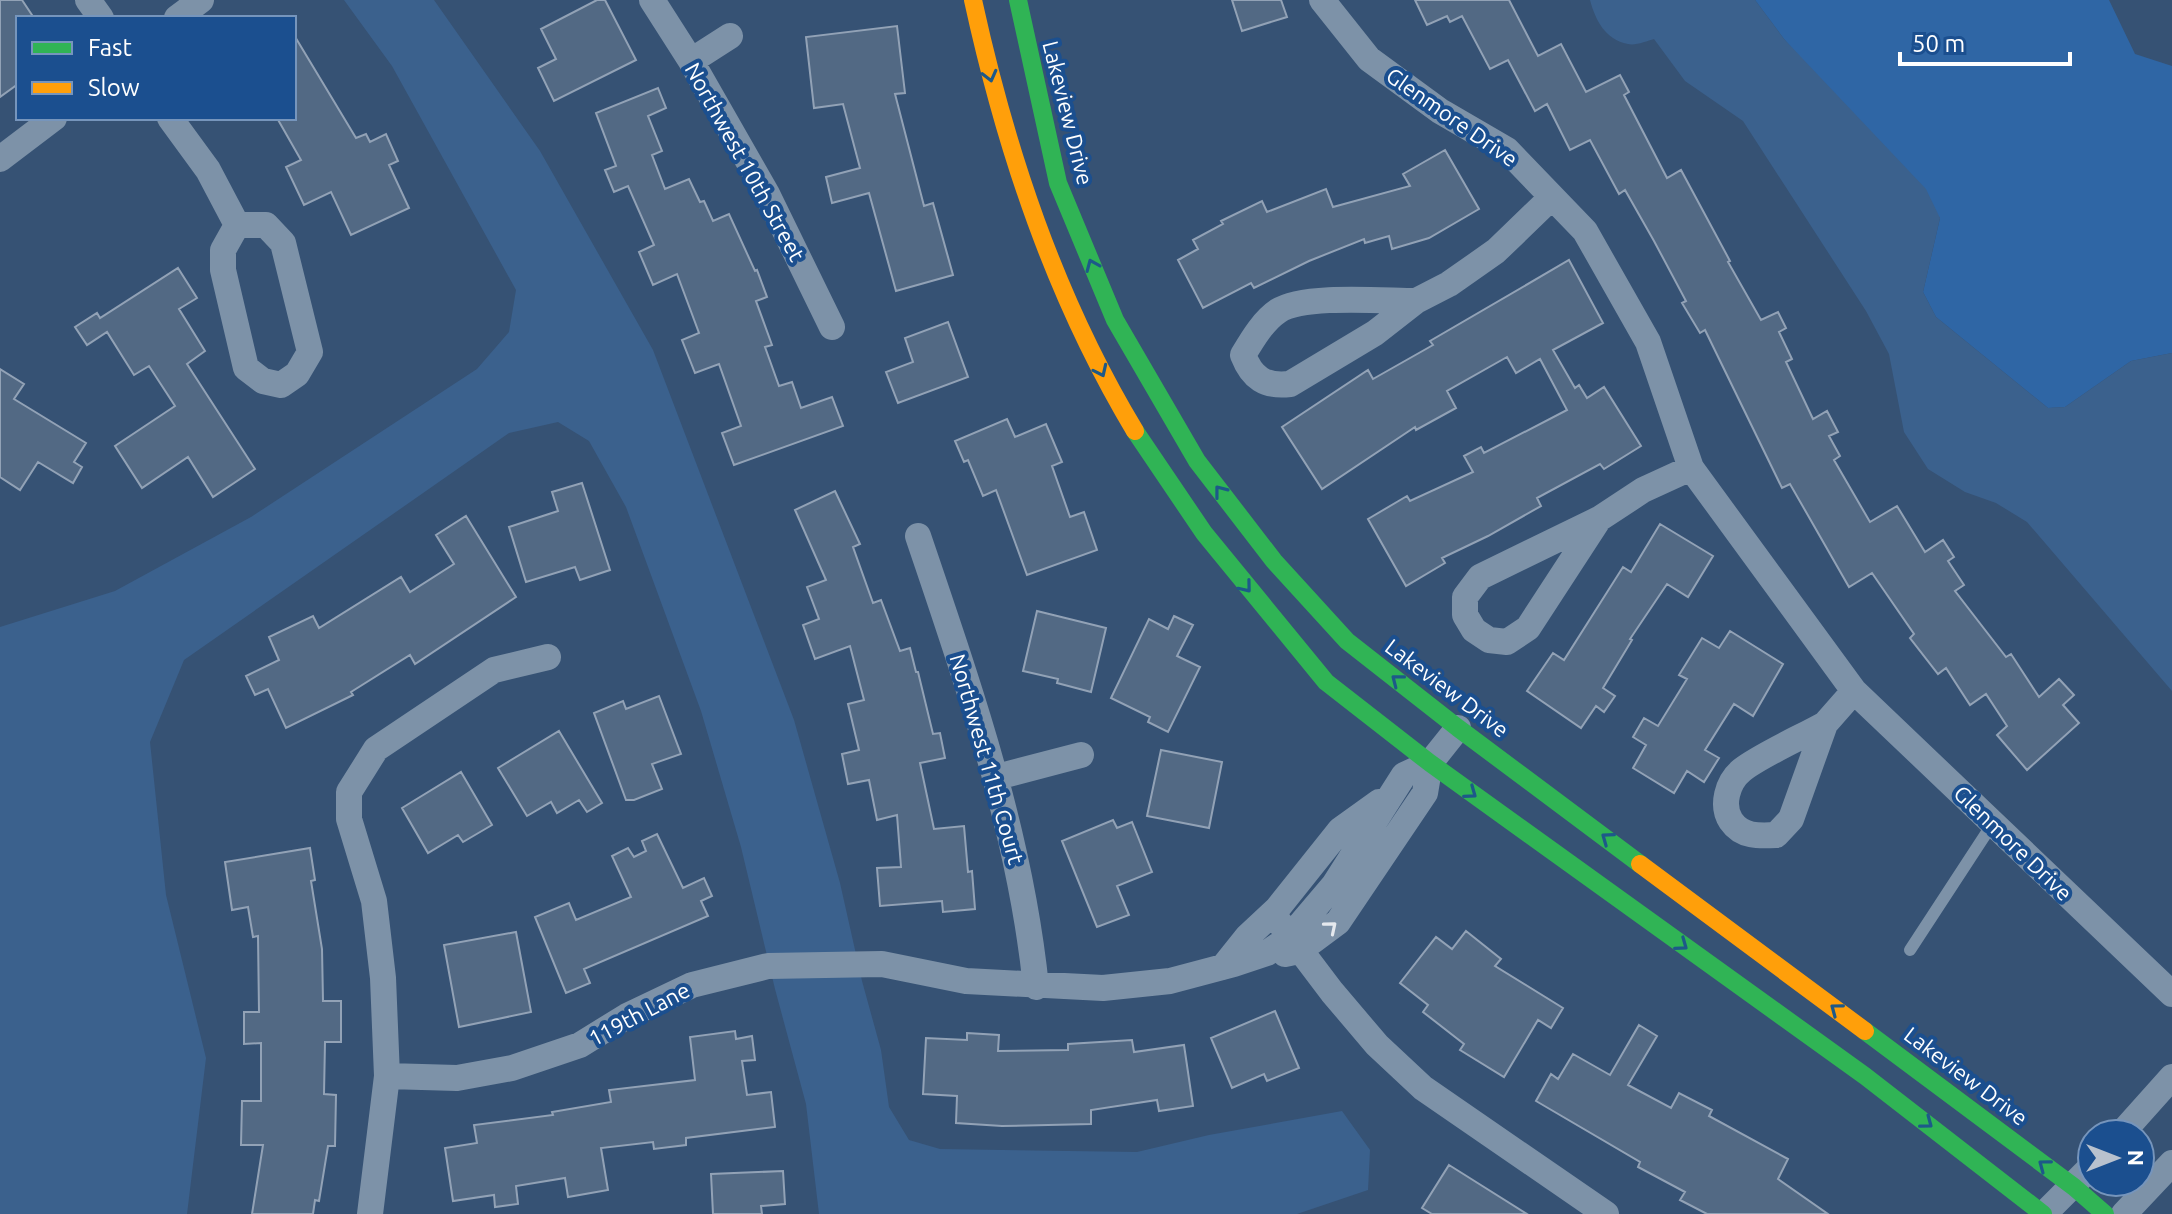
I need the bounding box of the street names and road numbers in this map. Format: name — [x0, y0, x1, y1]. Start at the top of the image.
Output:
street label: Lakeview Drive — [1038, 38, 1098, 188]
street label: Northwest 10th Street — [680, 58, 811, 266]
street label: Glenmore Drive — [1382, 62, 1523, 171]
street label: Lakeview Drive — [1381, 633, 1514, 742]
street label: Northwest 11th Court — [945, 651, 1030, 867]
street label: Glenmore Drive — [1949, 780, 2078, 905]
street label: 119th Lane — [584, 977, 694, 1051]
street label: Lakeview Drive — [1900, 1021, 2033, 1130]

